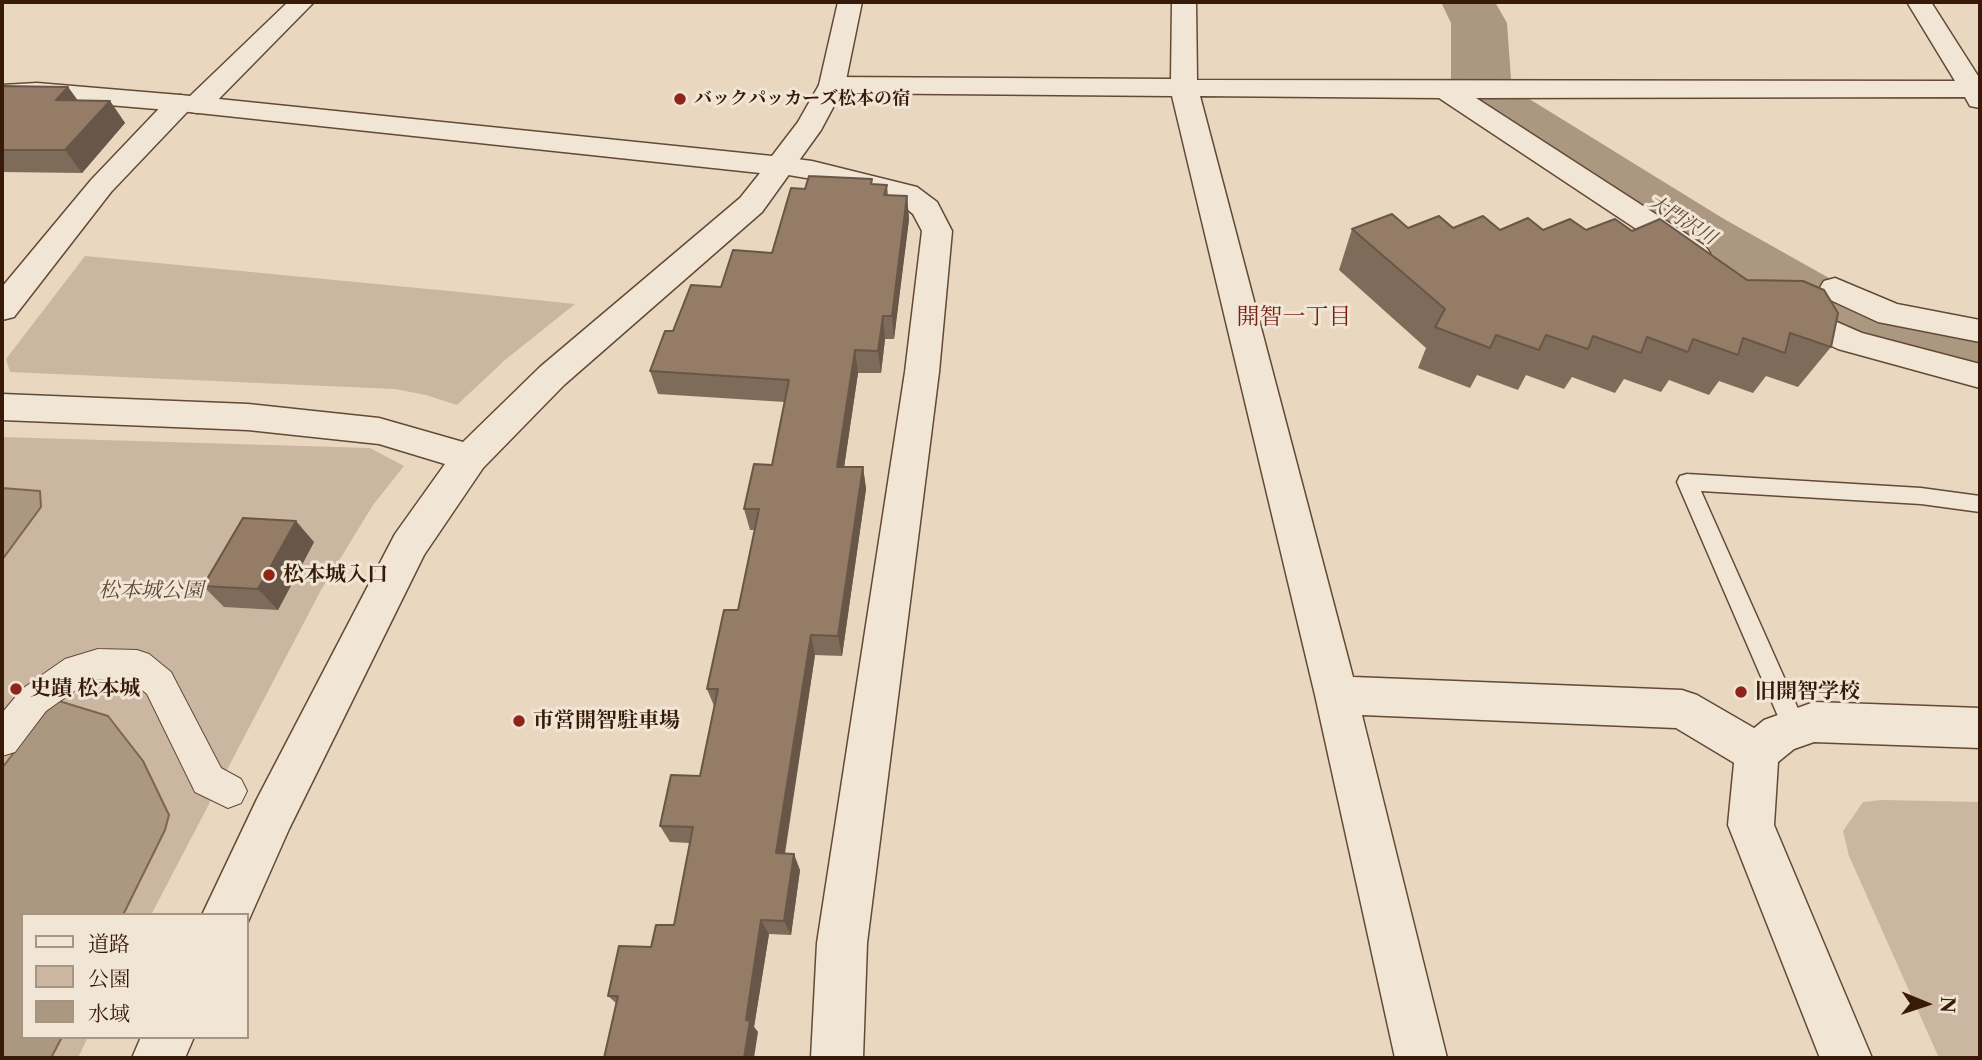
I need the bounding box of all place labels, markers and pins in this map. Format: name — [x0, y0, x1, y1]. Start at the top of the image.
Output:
place label: バックパッカーズ松本の宿 — [694, 88, 910, 110]
marker: バックパッカーズ松本の宿 — [672, 91, 688, 107]
place label: 松本城入口 — [283, 562, 388, 588]
marker: 松本城入口 — [261, 567, 277, 583]
place label: 史蹟 松本城 — [30, 676, 140, 702]
place label: 旧開智学校 — [1755, 679, 1860, 705]
marker: 史蹟 松本城 — [8, 681, 24, 697]
marker: 旧開智学校 — [1733, 684, 1749, 700]
place label: 市営開智駐車場 — [533, 708, 680, 734]
marker: 市営開智駐車場 — [511, 713, 527, 729]

